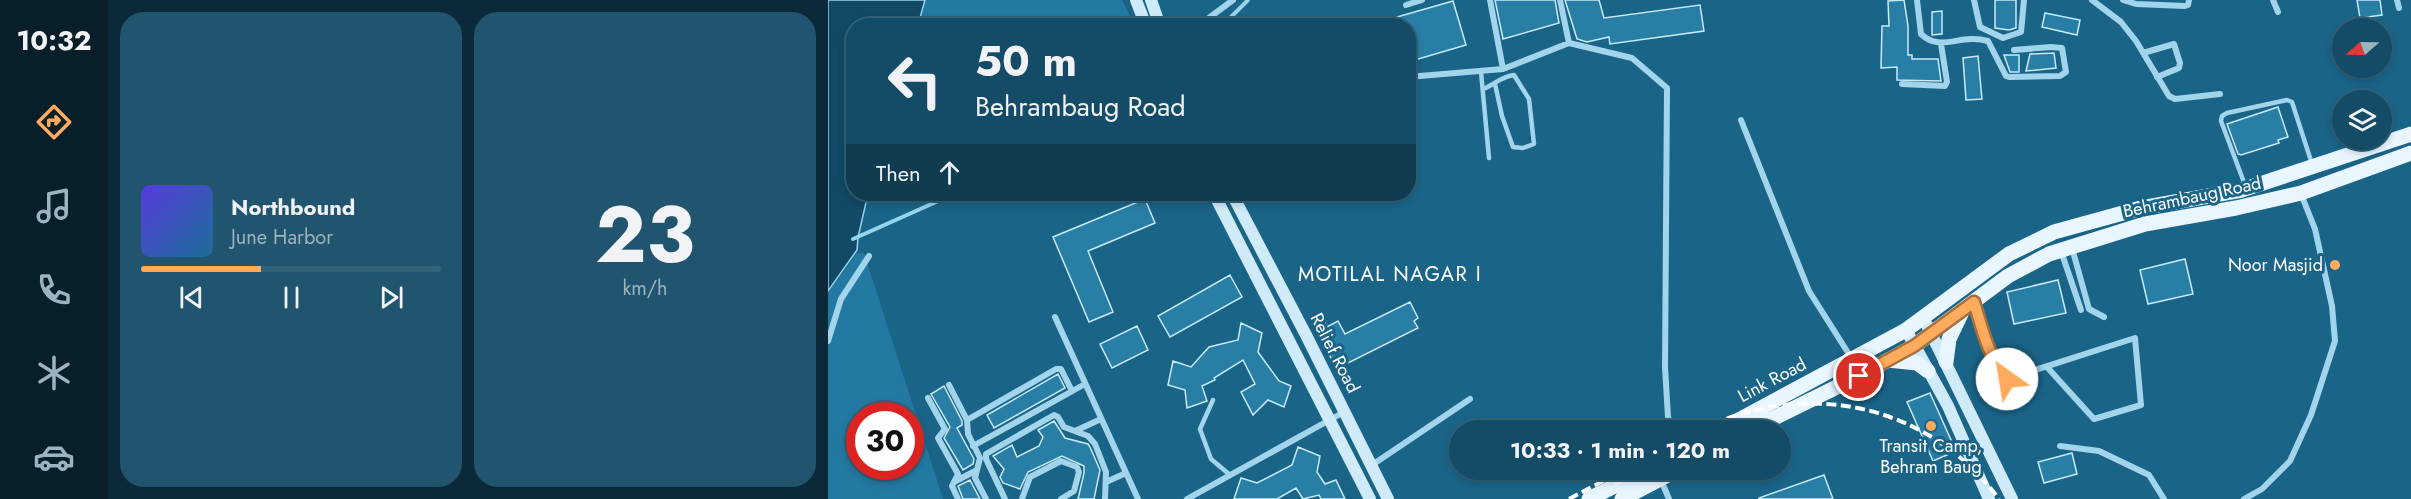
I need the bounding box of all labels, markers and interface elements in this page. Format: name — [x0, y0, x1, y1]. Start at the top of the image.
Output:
north arrow — [2332, 18, 2392, 78]
map controls — [2332, 18, 2392, 150]
text: 10:32 — [17, 21, 91, 60]
text: 50 m — [975, 31, 1077, 92]
icon: left — [876, 42, 954, 120]
text: Behrambaug Road — [975, 87, 1186, 126]
button: layers — [2332, 90, 2392, 150]
icon: directions — [33, 101, 75, 143]
icon: ahead — [933, 156, 966, 189]
text: Then — [876, 157, 921, 189]
street label: Behrambaug Road — [2121, 170, 2263, 224]
text: 23 — [595, 179, 695, 291]
icon: music — [33, 185, 75, 227]
text: Northbound — [231, 191, 355, 223]
text: June Harbor — [231, 223, 333, 252]
place label: Noor Masjid — [2228, 252, 2323, 278]
marker: Noor Masjid — [2328, 258, 2342, 272]
district label: MOTILAL NAGAR I — [1298, 260, 1482, 289]
icon: phone — [33, 269, 75, 311]
text: km/h — [622, 274, 668, 303]
icon: previous — [175, 281, 208, 314]
icon: pause — [275, 281, 308, 314]
icon: next — [375, 281, 408, 314]
street label: Relief Road — [1304, 308, 1366, 398]
position arrow — [1975, 347, 2039, 411]
pin — [1833, 350, 1884, 401]
street label: Link Road — [1733, 351, 1811, 409]
icon: climate — [33, 352, 75, 394]
icon: arrive — [1842, 359, 1875, 392]
speed limit sign: 30 — [846, 402, 924, 480]
marker: Transit Camp, Behram Baug — [1924, 419, 1938, 433]
place label: Transit Camp, Behram Baug — [1880, 433, 1982, 480]
text: 10:33 · 1 min · 120 m — [1510, 434, 1730, 466]
icon: car — [33, 436, 75, 478]

